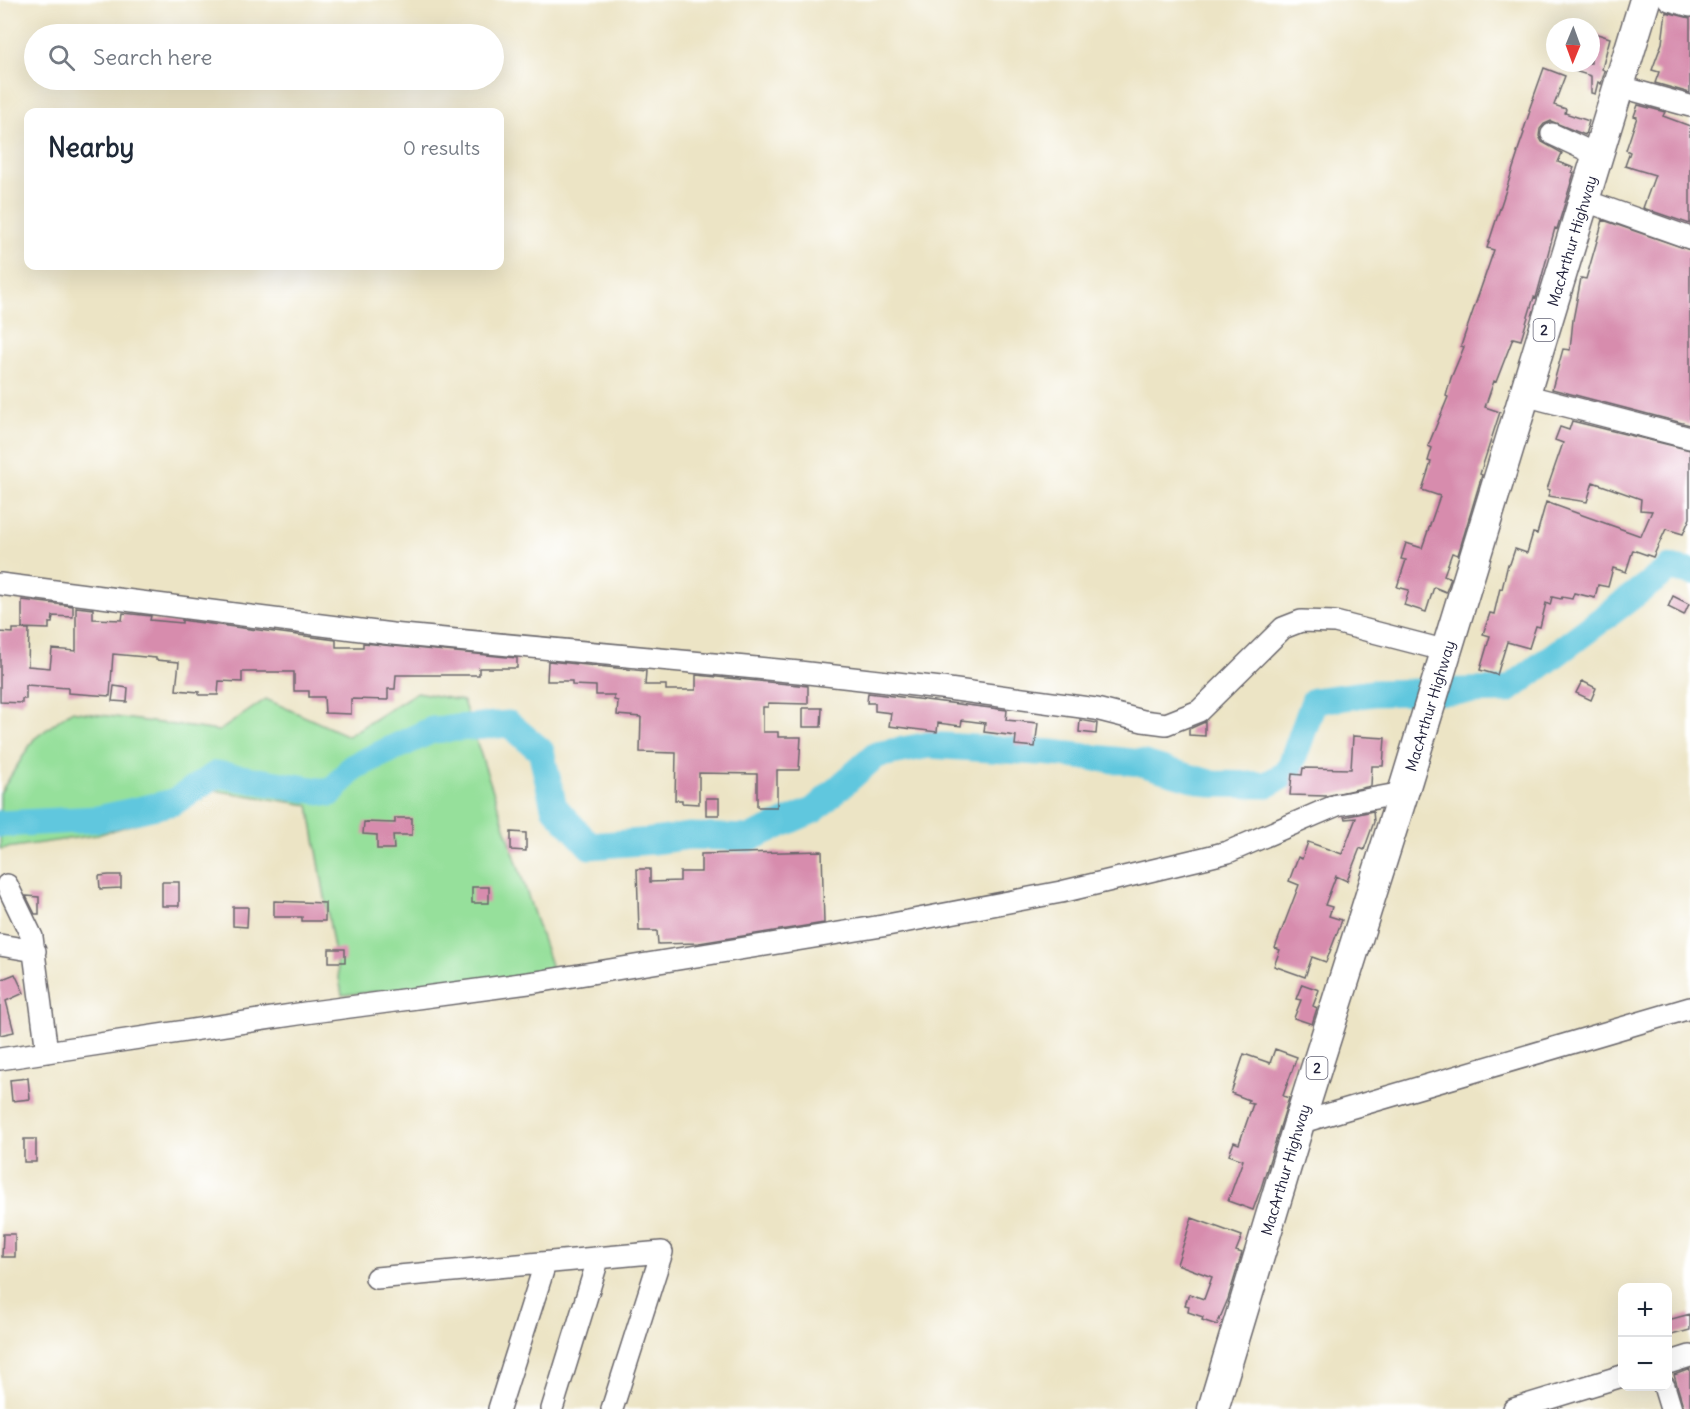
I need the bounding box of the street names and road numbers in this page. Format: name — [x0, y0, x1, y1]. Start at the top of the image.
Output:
street label: MacArthur Highway — [1543, 173, 1600, 309]
road number: 2 — [1534, 319, 1554, 341]
street label: MacArthur Highway — [1401, 638, 1459, 773]
road number: 2 — [1306, 1057, 1328, 1079]
street label: MacArthur Highway — [1256, 1102, 1314, 1237]

